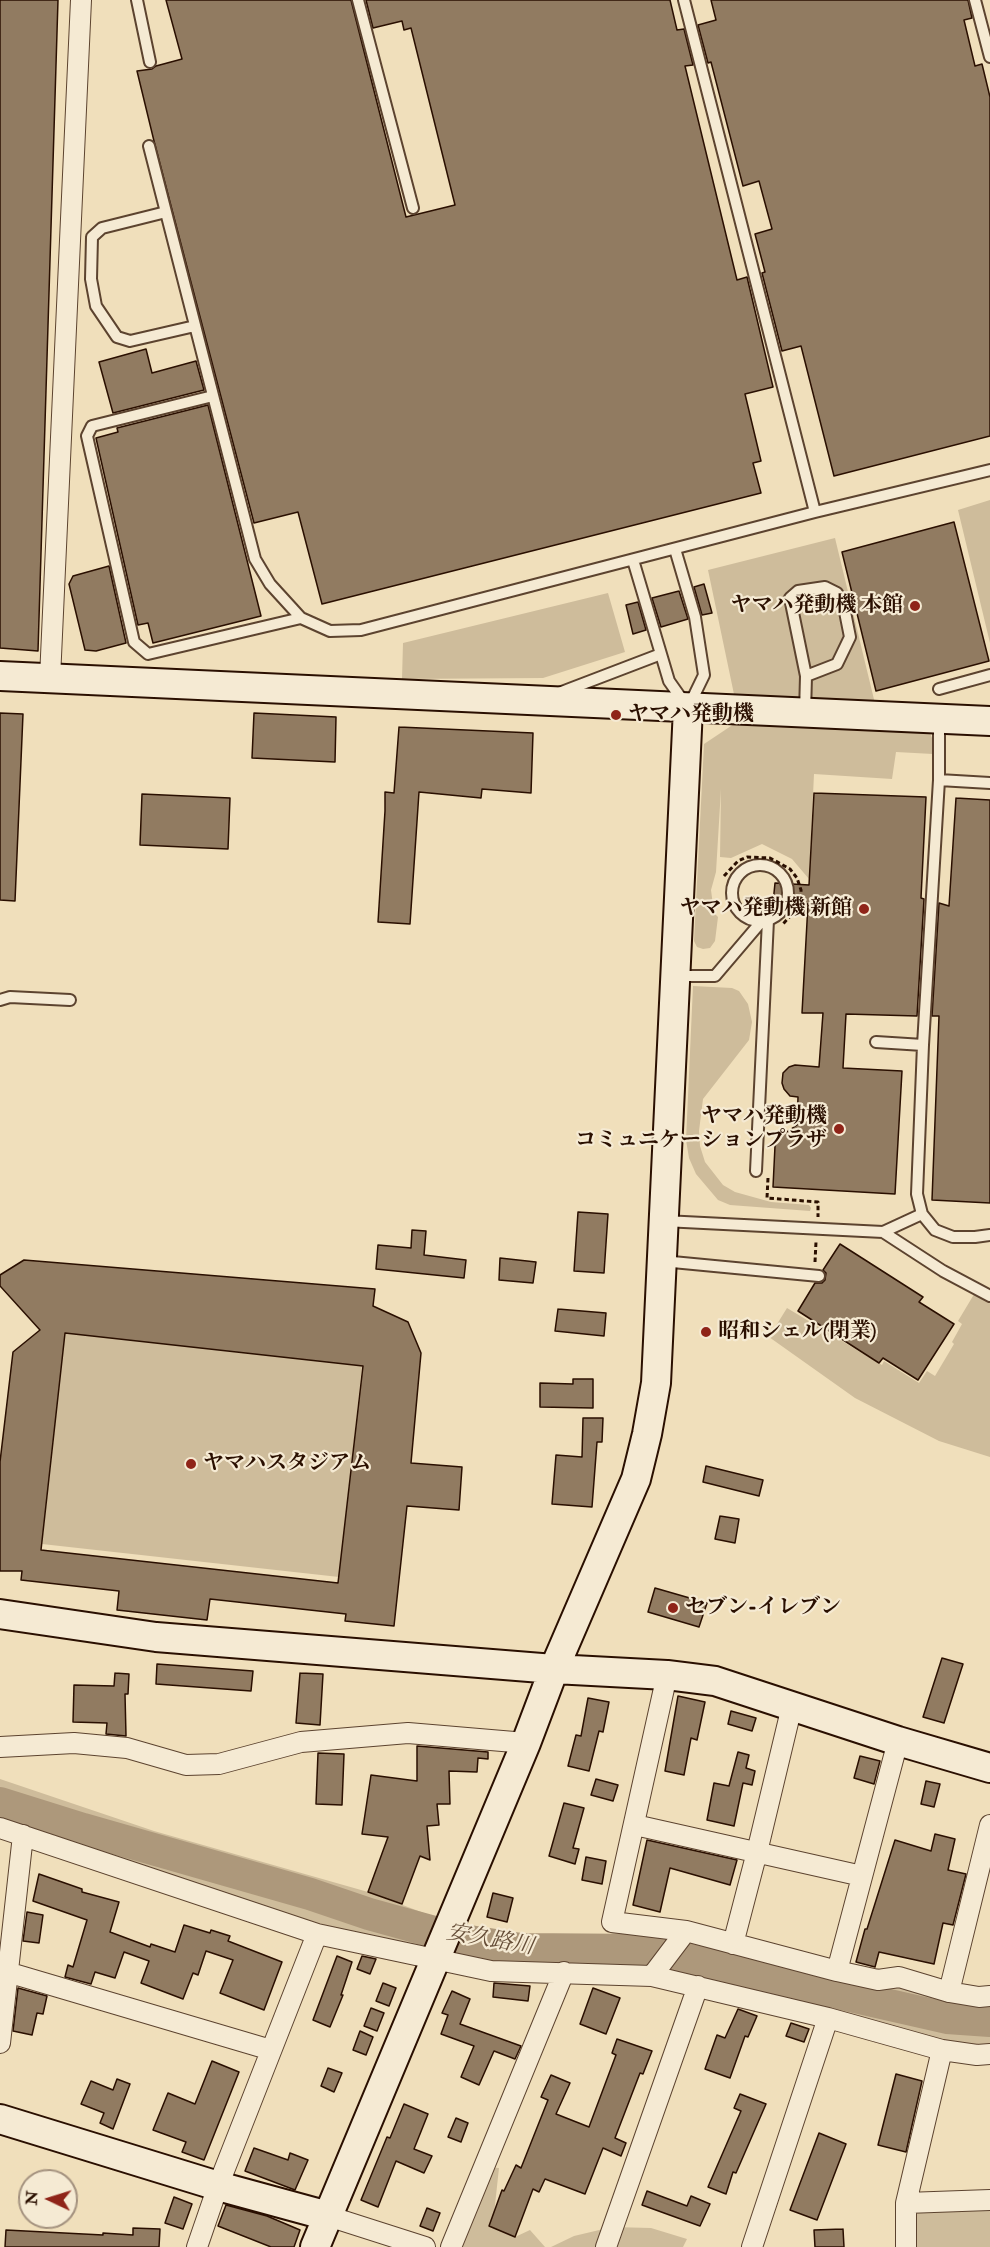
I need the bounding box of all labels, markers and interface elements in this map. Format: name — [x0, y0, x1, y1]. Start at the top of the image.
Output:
place label: ヤマハ発動機 本館 — [731, 593, 903, 619]
marker: ヤマハ発動機 本館 — [908, 599, 922, 613]
place label: ヤマハ発動機 — [628, 702, 754, 728]
marker: ヤマハ発動機 — [609, 708, 623, 722]
place label: ヤマハ発動機 新館 — [680, 896, 852, 922]
marker: ヤマハ発動機 新館 — [857, 902, 871, 916]
place label: ヤマハ発動機 コミュニケーションプラザ — [575, 1104, 827, 1154]
marker: ヤマハ発動機 コミュニケーションプラザ — [832, 1122, 846, 1136]
place label: 昭和シェル(閉業) — [718, 1319, 876, 1345]
marker: 昭和シェル(閉業) — [699, 1325, 713, 1339]
place label: ヤマハスタジアム — [203, 1451, 371, 1477]
marker: ヤマハスタジアム — [184, 1457, 198, 1471]
place label: セブン-イレブン — [685, 1595, 841, 1621]
marker: セブン-イレブン — [666, 1601, 680, 1615]
water label: 安久路川 — [444, 1920, 536, 1962]
north arrow — [18, 2169, 78, 2229]
text: N — [22, 2190, 43, 2206]

